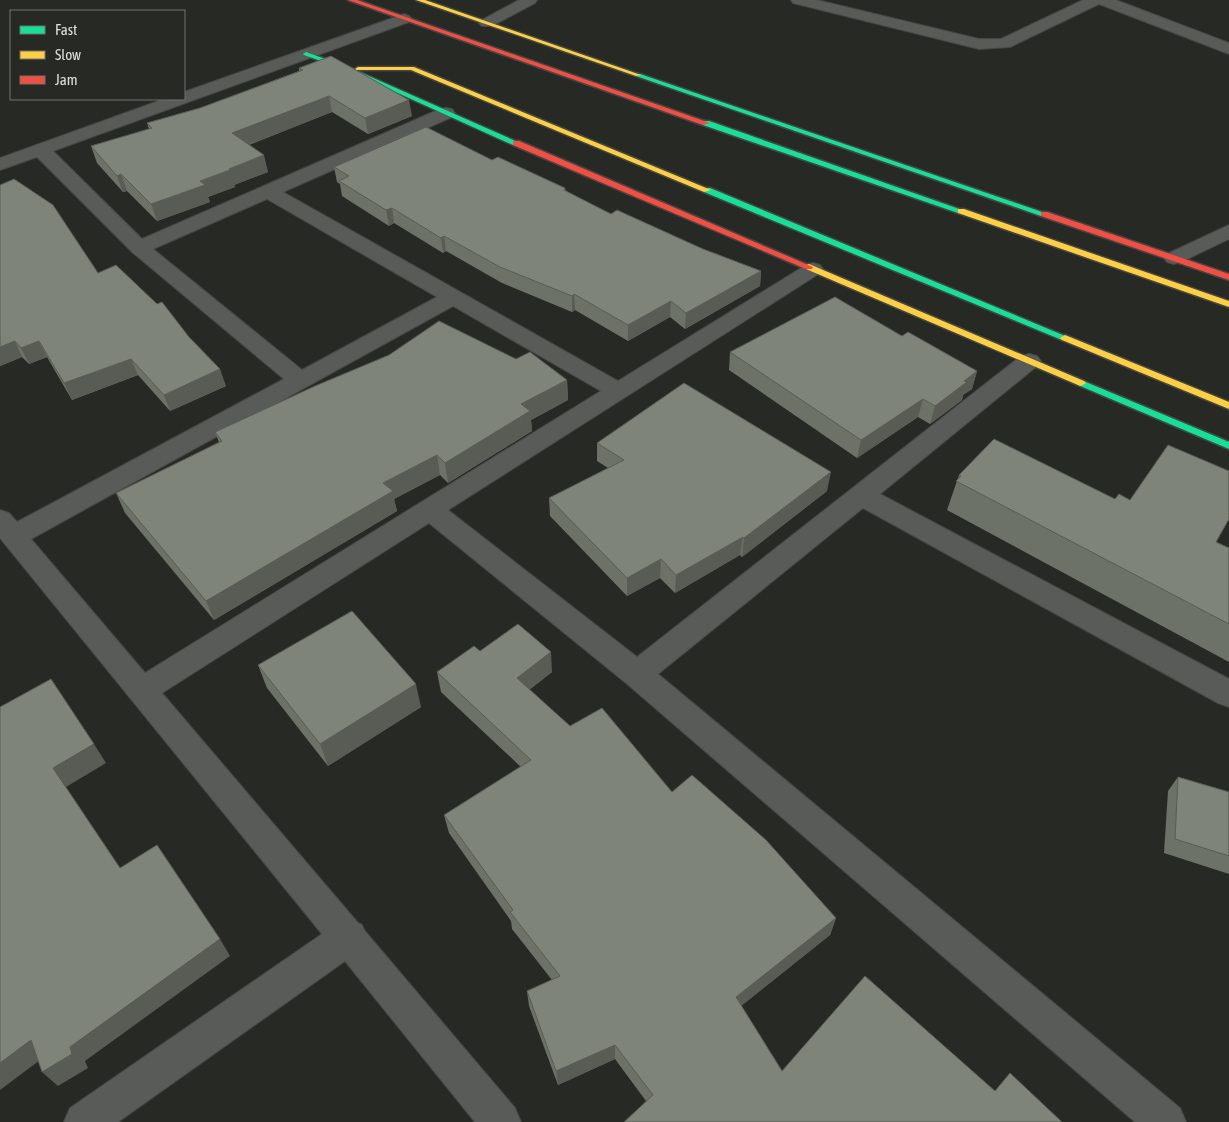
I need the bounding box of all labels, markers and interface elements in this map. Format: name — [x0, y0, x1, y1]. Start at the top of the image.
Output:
legend — [10, 10, 185, 100]
text: Fast — [55, 21, 77, 38]
text: Slow — [55, 46, 81, 63]
text: Jam — [55, 71, 78, 88]

